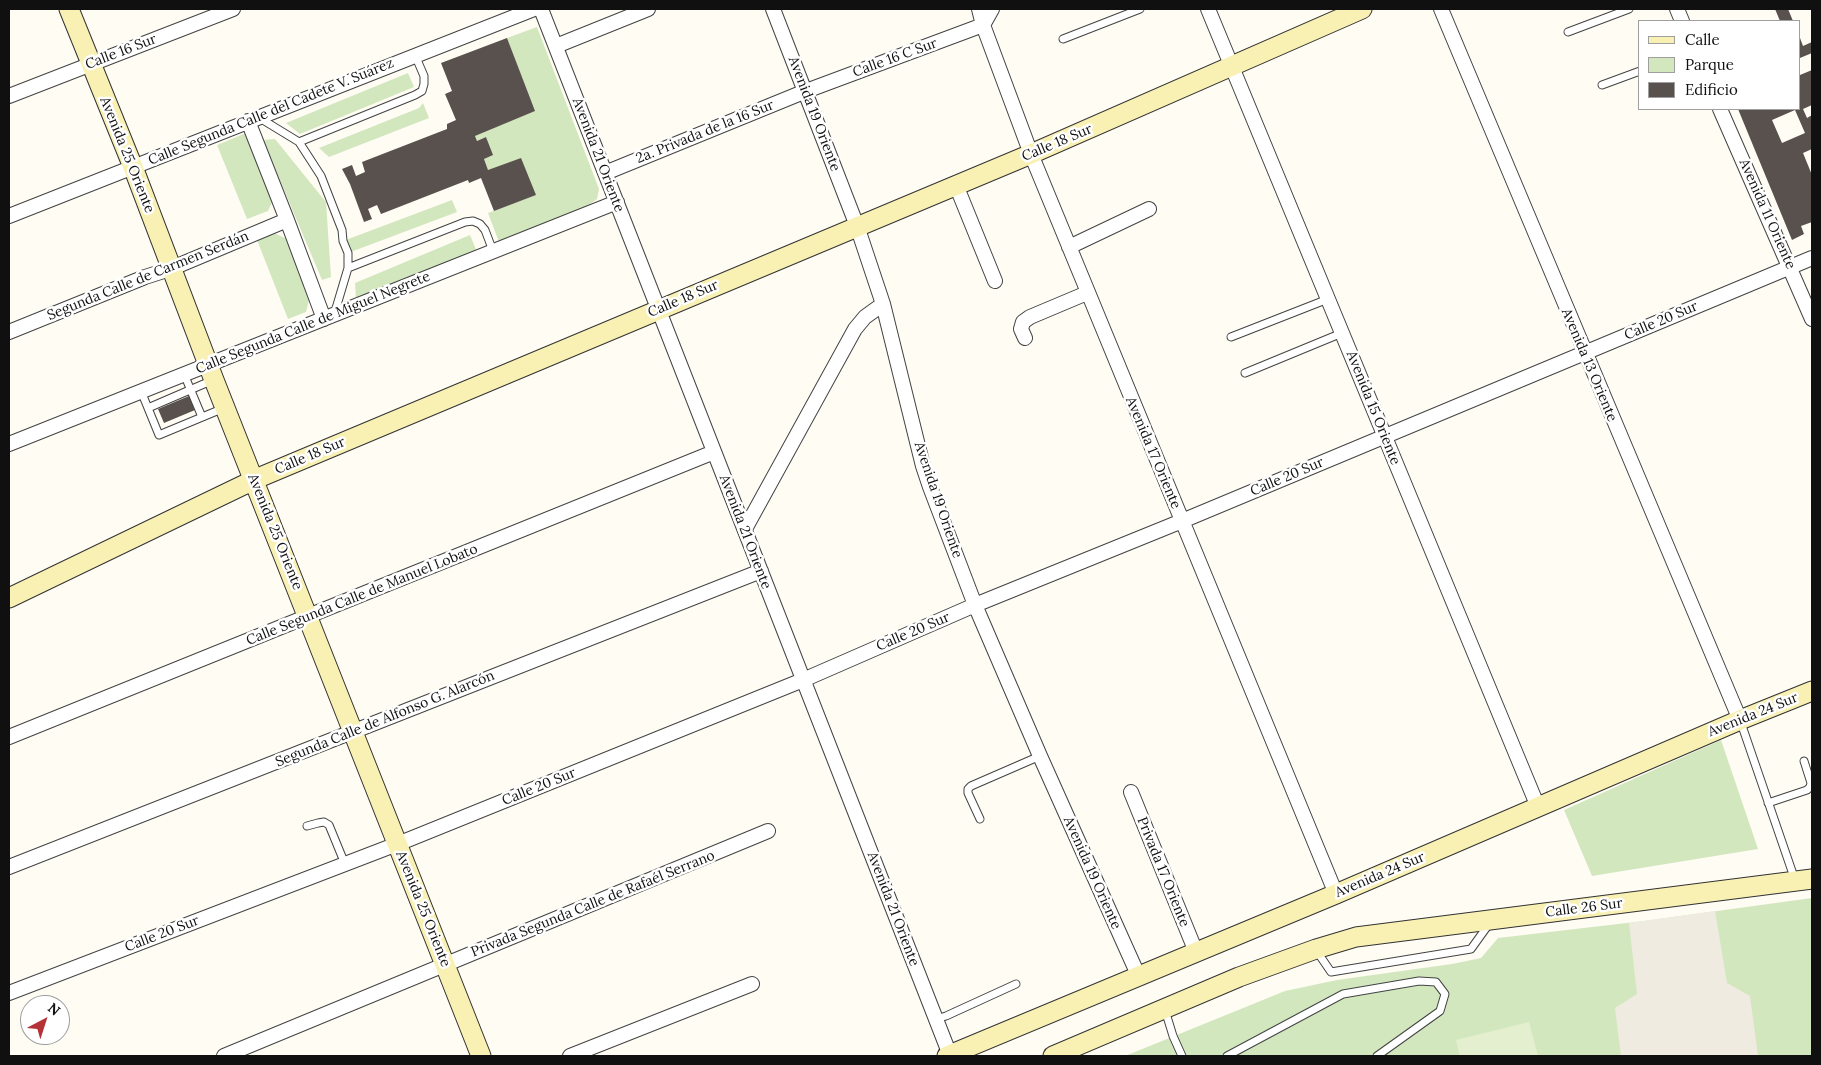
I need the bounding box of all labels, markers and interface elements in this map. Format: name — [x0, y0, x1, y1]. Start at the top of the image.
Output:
legend — [1638, 20, 1801, 110]
text: Calle — [1685, 30, 1720, 49]
street label: Calle 16 Sur — [83, 31, 159, 73]
street label: Calle 16 C Sur — [851, 35, 939, 81]
street label: Avenida 19 Oriente — [784, 54, 844, 174]
street label: Calle Segunda Calle del Cadete V. Suárez — [146, 55, 396, 169]
text: Parque — [1685, 55, 1734, 74]
text: Edificio — [1685, 80, 1738, 99]
street label: Avenida 25 Oriente — [96, 95, 158, 215]
street label: Avenida 21 Oriente — [568, 95, 628, 215]
street label: 2a. Privada de la 16 Sur — [634, 97, 776, 167]
street label: Calle 18 Sur — [1019, 121, 1095, 165]
street label: Avenida 11 Oriente — [1735, 156, 1799, 272]
street label: Segunda Calle de Carmen Serdán — [45, 228, 251, 324]
street label: Calle Segunda Calle de Miguel Negrete — [193, 268, 433, 378]
street label: Calle 18 Sur — [645, 277, 721, 321]
street label: Calle 20 Sur — [1622, 298, 1700, 344]
street label: Avenida 13 Oriente — [1558, 306, 1620, 424]
street label: Avenida 15 Oriente — [1342, 349, 1404, 467]
street label: Avenida 17 Oriente — [1122, 394, 1184, 512]
street label: Calle 18 Sur — [272, 434, 348, 478]
street label: Avenida 19 Oriente — [910, 440, 966, 560]
street label: Calle 20 Sur — [1248, 454, 1326, 500]
street label: Avenida 25 Oriente — [244, 472, 306, 592]
street label: Avenida 21 Oriente — [715, 472, 775, 592]
street label: Calle Segunda Calle de Manuel Lobato — [244, 541, 480, 649]
street label: Calle 20 Sur — [874, 609, 952, 655]
street label: Segunda Calle de Alfonso G. Alarcón — [273, 667, 497, 771]
street label: Avenida 24 Sur — [1706, 689, 1800, 741]
street label: Calle 20 Sur — [500, 765, 578, 809]
street label: Avenida 19 Oriente — [1060, 814, 1124, 932]
street label: Privada 17 Oriente — [1133, 815, 1193, 929]
street label: Privada Segunda Calle de Rafaél Serrano — [469, 847, 717, 961]
street label: Avenida 25 Oriente — [392, 849, 454, 969]
street label: Avenida 21 Oriente — [863, 849, 923, 969]
street label: Avenida 24 Sur — [1333, 849, 1427, 901]
street label: Calle 26 Sur — [1545, 895, 1623, 921]
street label: Calle 20 Sur — [123, 912, 201, 956]
north arrow — [20, 995, 70, 1045]
text: N — [44, 999, 64, 1020]

